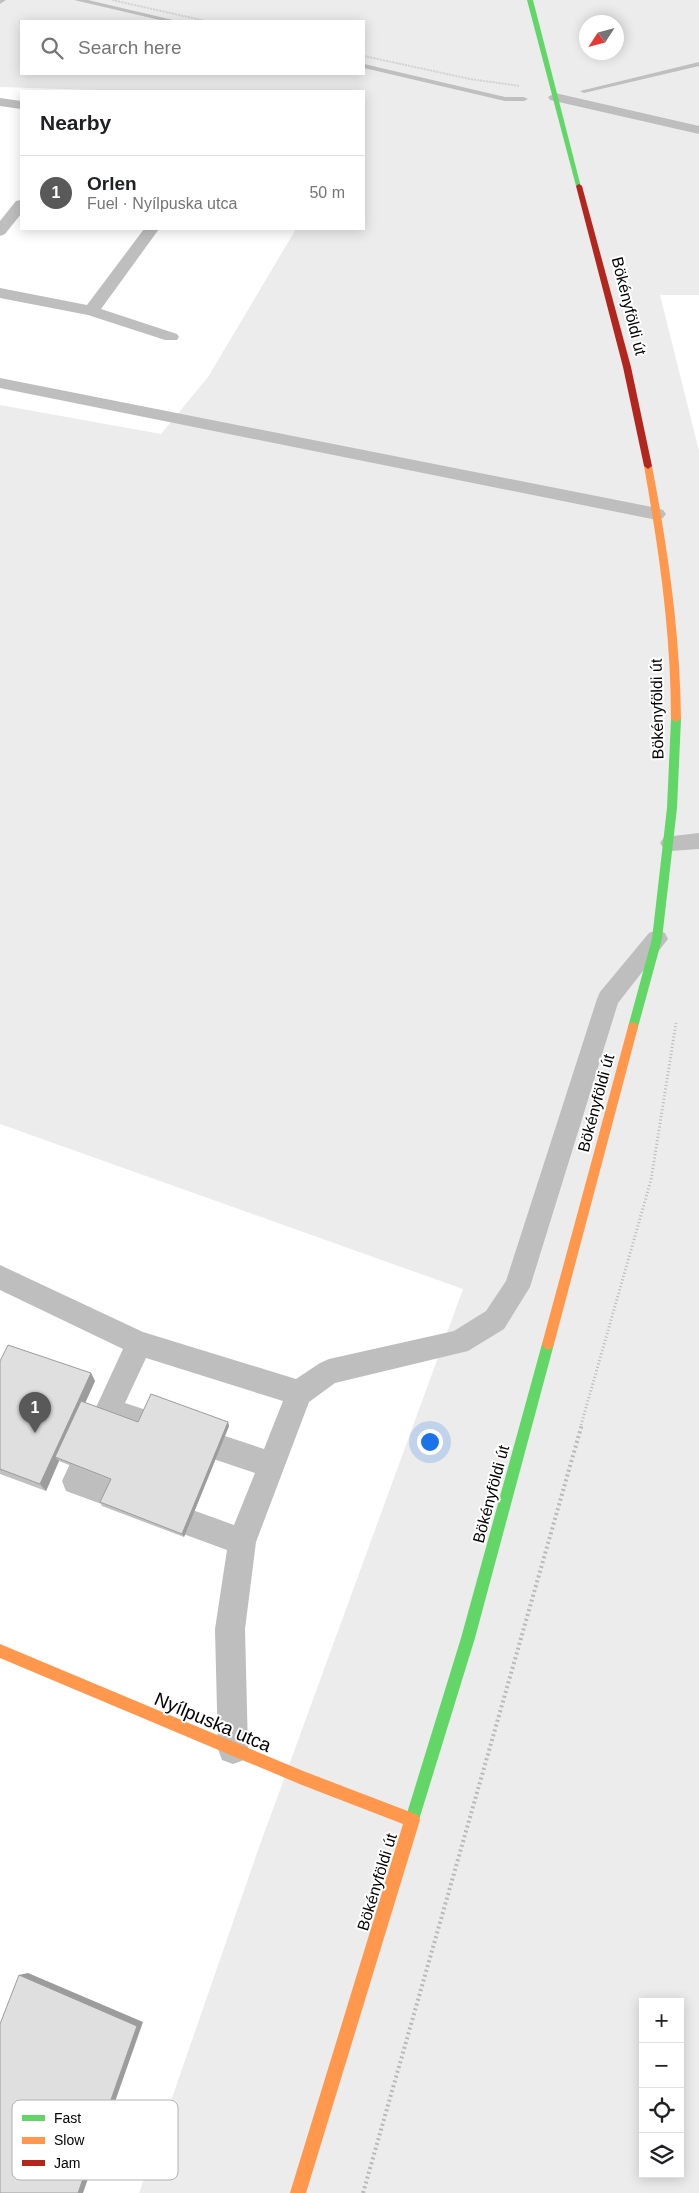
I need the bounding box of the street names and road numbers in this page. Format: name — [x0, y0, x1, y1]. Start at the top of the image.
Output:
street label: Bökényföldi út — [609, 255, 650, 357]
street label: Bökényföldi út — [648, 658, 666, 759]
street label: Bökényföldi út — [575, 1052, 617, 1154]
street label: Bökényföldi út — [470, 1443, 512, 1545]
street label: Nyílpuska utca — [152, 1688, 275, 1756]
street label: Bökényföldi út — [354, 1831, 400, 1933]

